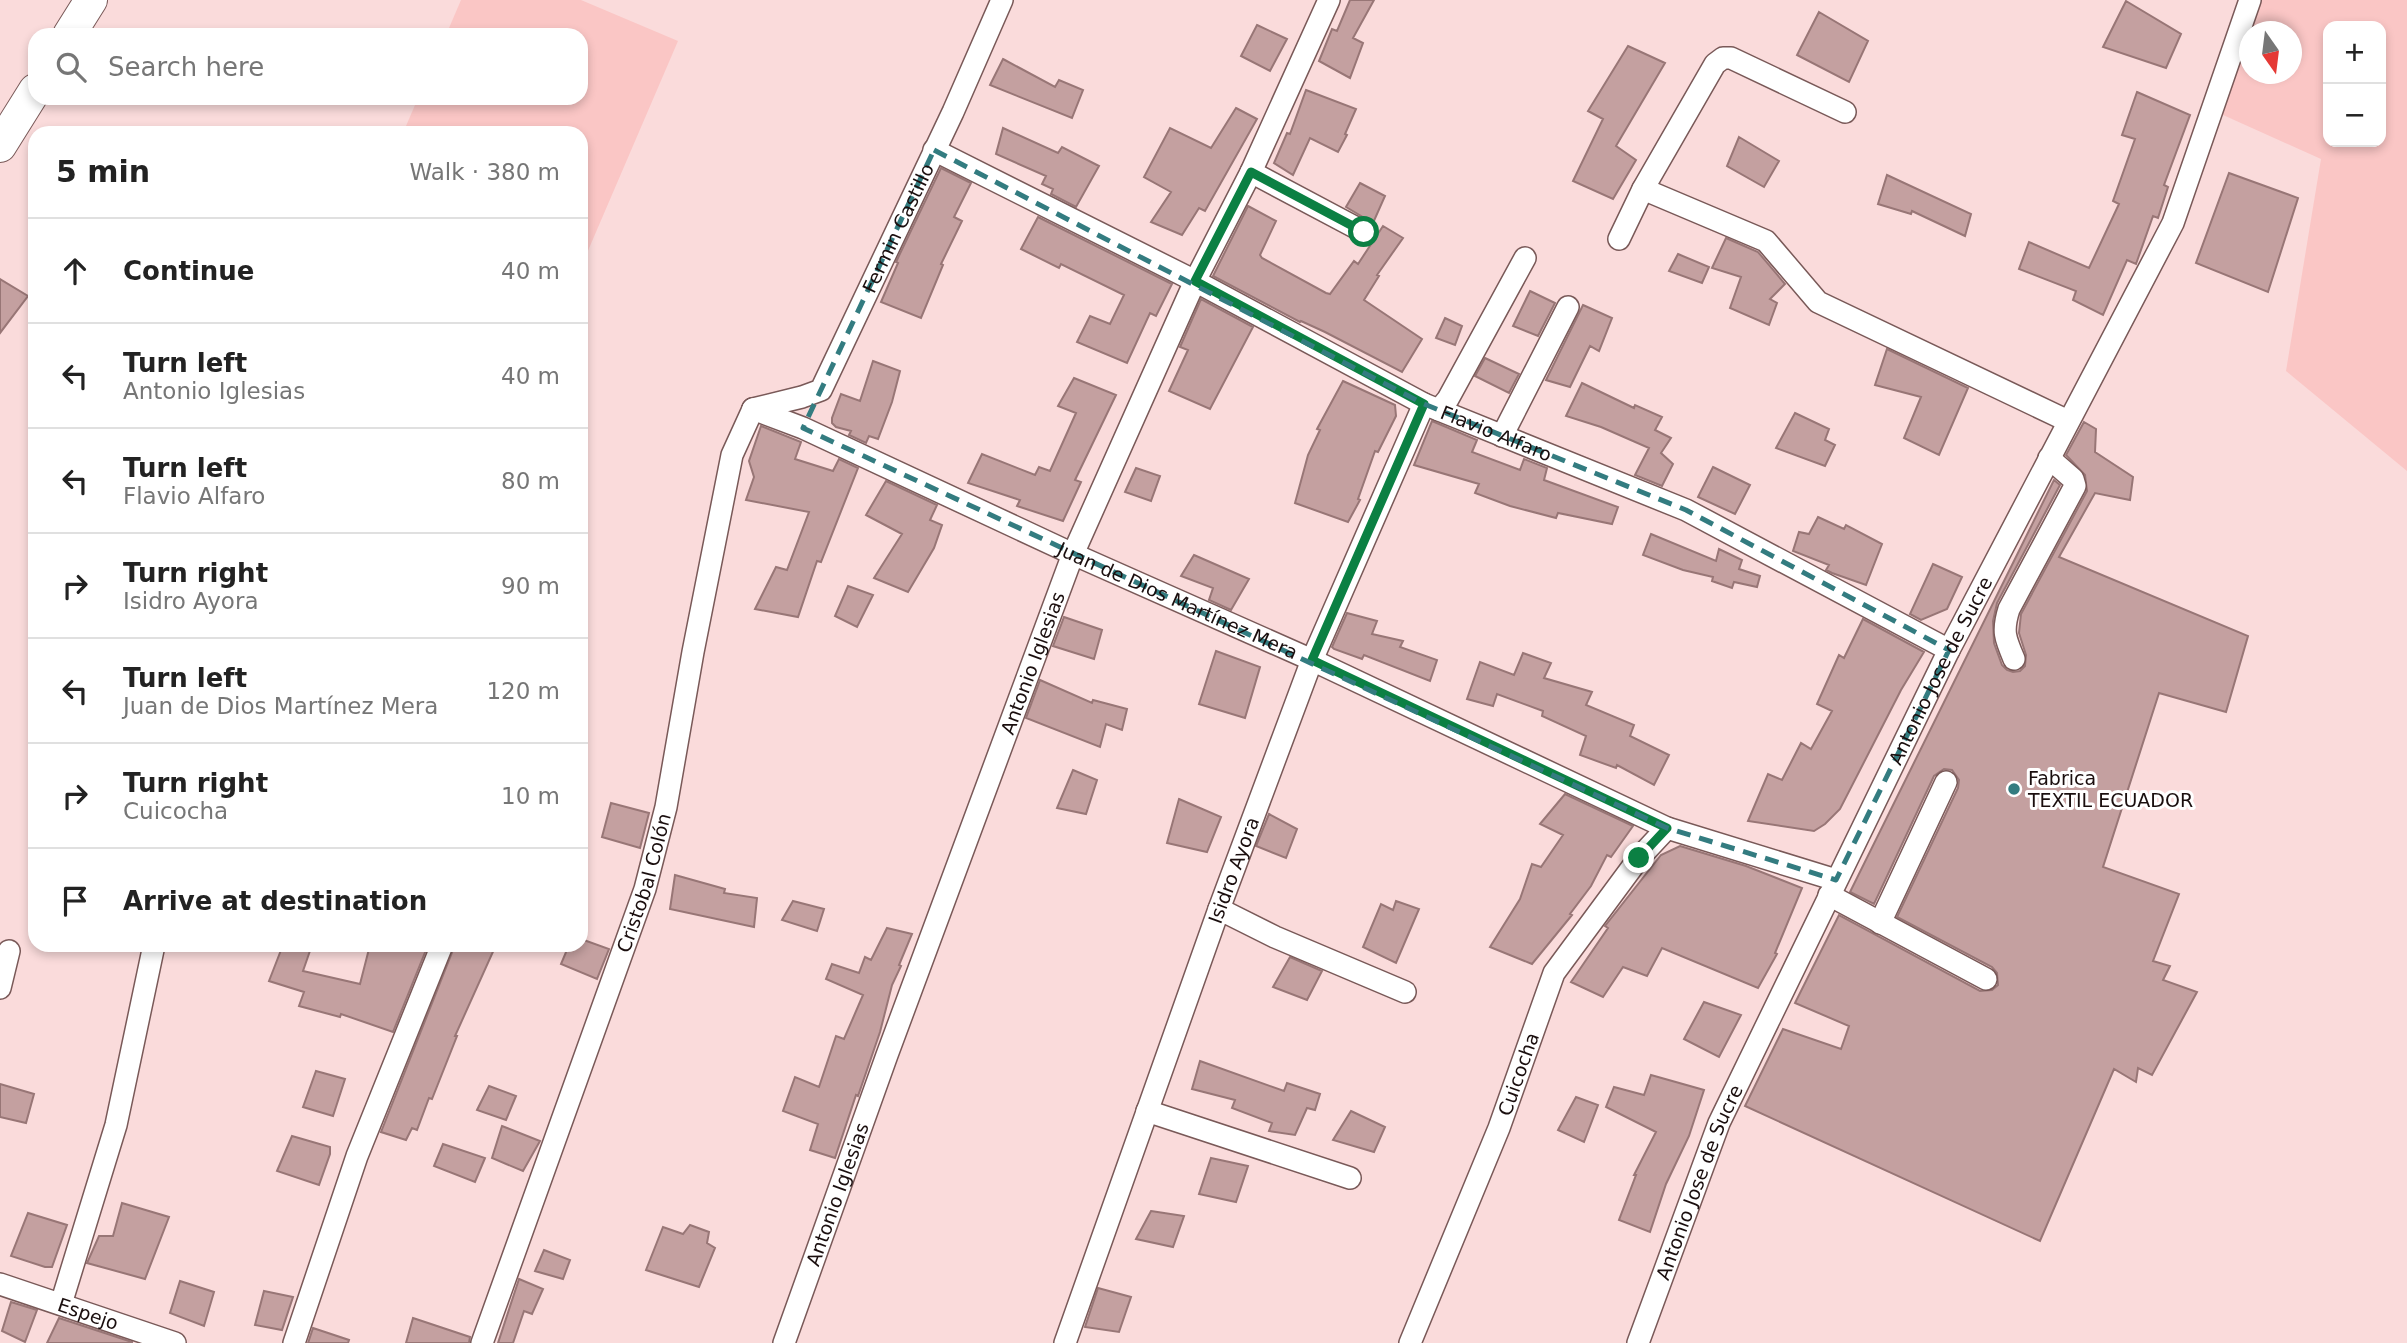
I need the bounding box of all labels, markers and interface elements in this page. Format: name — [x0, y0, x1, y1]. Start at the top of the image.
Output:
north arrow — [2239, 21, 2302, 84]
map controls — [2323, 21, 2386, 147]
button: + — [2323, 21, 2386, 84]
search box — [28, 28, 588, 105]
icon: search — [52, 48, 90, 86]
text: Search here — [108, 52, 264, 82]
button: − — [2323, 84, 2386, 147]
text: 5 min — [56, 154, 150, 189]
text: Walk · 380 m — [409, 159, 560, 185]
street label: Fermin Castillo — [858, 160, 938, 296]
route start — [1348, 216, 1379, 247]
icon: ahead — [56, 252, 94, 290]
text: Continue — [123, 256, 254, 286]
text: 40 m — [501, 258, 560, 284]
text: Turn left — [123, 348, 247, 378]
icon: left — [56, 357, 94, 395]
text: 40 m — [501, 363, 560, 389]
text: Antonio Iglesias — [123, 378, 305, 404]
street label: Flavio Alfaro — [1438, 401, 1555, 466]
text: Turn left — [123, 453, 247, 483]
icon: left — [56, 462, 94, 500]
text: 80 m — [501, 468, 560, 494]
text: Flavio Alfaro — [123, 483, 265, 509]
street label: Juan de Dios Martínez Mera — [1053, 537, 1301, 663]
text: Turn right — [123, 558, 268, 588]
icon: right — [56, 567, 94, 605]
text: 90 m — [501, 573, 560, 599]
street label: Antonio Jose de Sucre — [1884, 573, 1997, 768]
text: Isidro Ayora — [123, 588, 259, 614]
street label: Antonio Iglesias — [996, 589, 1069, 737]
text: Turn left — [123, 663, 247, 693]
icon: left — [56, 672, 94, 710]
text: 120 m — [486, 678, 560, 704]
text: Juan de Dios Martínez Mera — [123, 693, 438, 719]
place label: Fabrica TEXTIL ECUADOR — [2027, 767, 2193, 811]
text: Turn right — [123, 768, 268, 798]
icon: right — [56, 777, 94, 815]
marker: Fabrica TEXTIL ECUADOR — [2006, 781, 2022, 797]
text: 10 m — [501, 783, 560, 809]
text: Cuicocha — [123, 798, 228, 824]
street label: Cristobal Colón — [612, 811, 675, 955]
street label: Isidro Ayora — [1204, 814, 1263, 926]
route end — [1623, 842, 1654, 873]
icon: arrive — [56, 882, 94, 920]
text: Arrive at destination — [123, 886, 427, 916]
street label: Cuicocha — [1493, 1029, 1543, 1119]
street label: Antonio Jose de Sucre — [1651, 1081, 1747, 1283]
street label: Antonio Iglesias — [802, 1120, 873, 1269]
street label: Espejo — [55, 1293, 121, 1334]

